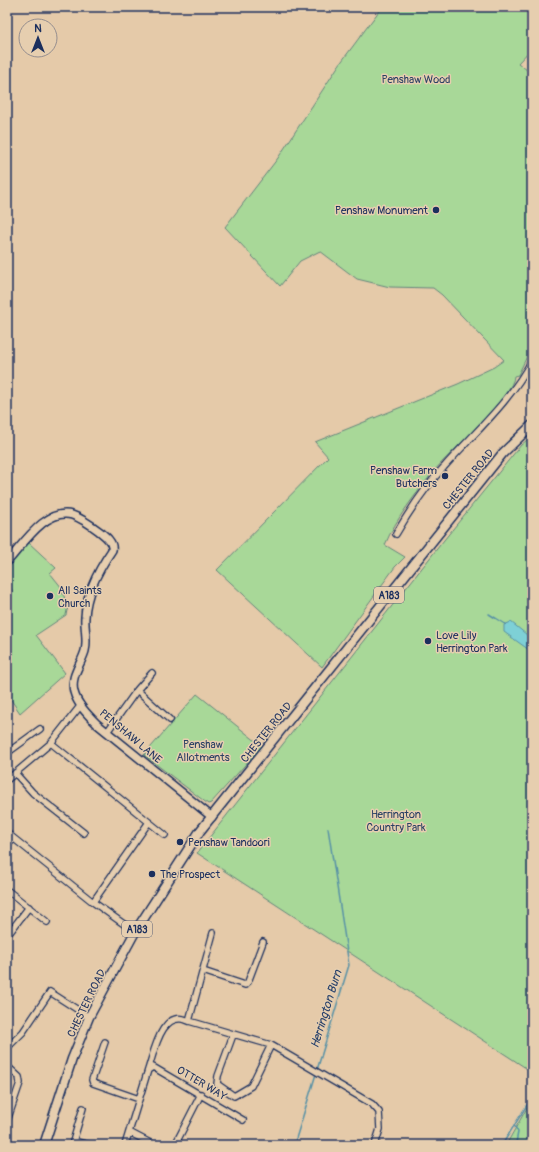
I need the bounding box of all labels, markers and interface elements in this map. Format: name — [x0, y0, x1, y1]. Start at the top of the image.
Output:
north arrow — [18, 18, 58, 58]
text: N — [34, 22, 42, 35]
park label: Penshaw Wood — [382, 73, 450, 86]
place label: Penshaw Monument — [335, 204, 429, 217]
marker: Penshaw Monument — [431, 205, 441, 215]
street label: CHESTER ROAD — [440, 446, 497, 512]
place label: Penshaw Farm Butchers — [370, 464, 437, 490]
marker: Penshaw Farm Butchers — [440, 471, 450, 481]
place label: All Saints Church — [58, 584, 102, 610]
road number: A183 — [374, 587, 404, 603]
marker: All Saints Church — [45, 591, 55, 601]
place label: Love Lily Herrington Park — [436, 629, 508, 655]
marker: Love Lily Herrington Park — [423, 636, 433, 646]
street label: CHESTER ROAD — [238, 699, 295, 765]
street label: PENSHAW LANE — [97, 706, 165, 766]
park label: Penshaw Allotments — [176, 738, 230, 764]
park label: Herrington Country Park — [366, 808, 426, 834]
place label: Penshaw Tandoori — [188, 836, 270, 849]
marker: Penshaw Tandoori — [175, 837, 185, 847]
place label: The Prospect — [160, 868, 221, 881]
marker: The Prospect — [147, 869, 157, 879]
road number: A183 — [122, 921, 152, 937]
street label: CHESTER ROAD — [64, 967, 109, 1039]
water label: Herrington Burn — [307, 967, 346, 1050]
street label: OTTER WAY — [174, 1063, 230, 1104]

